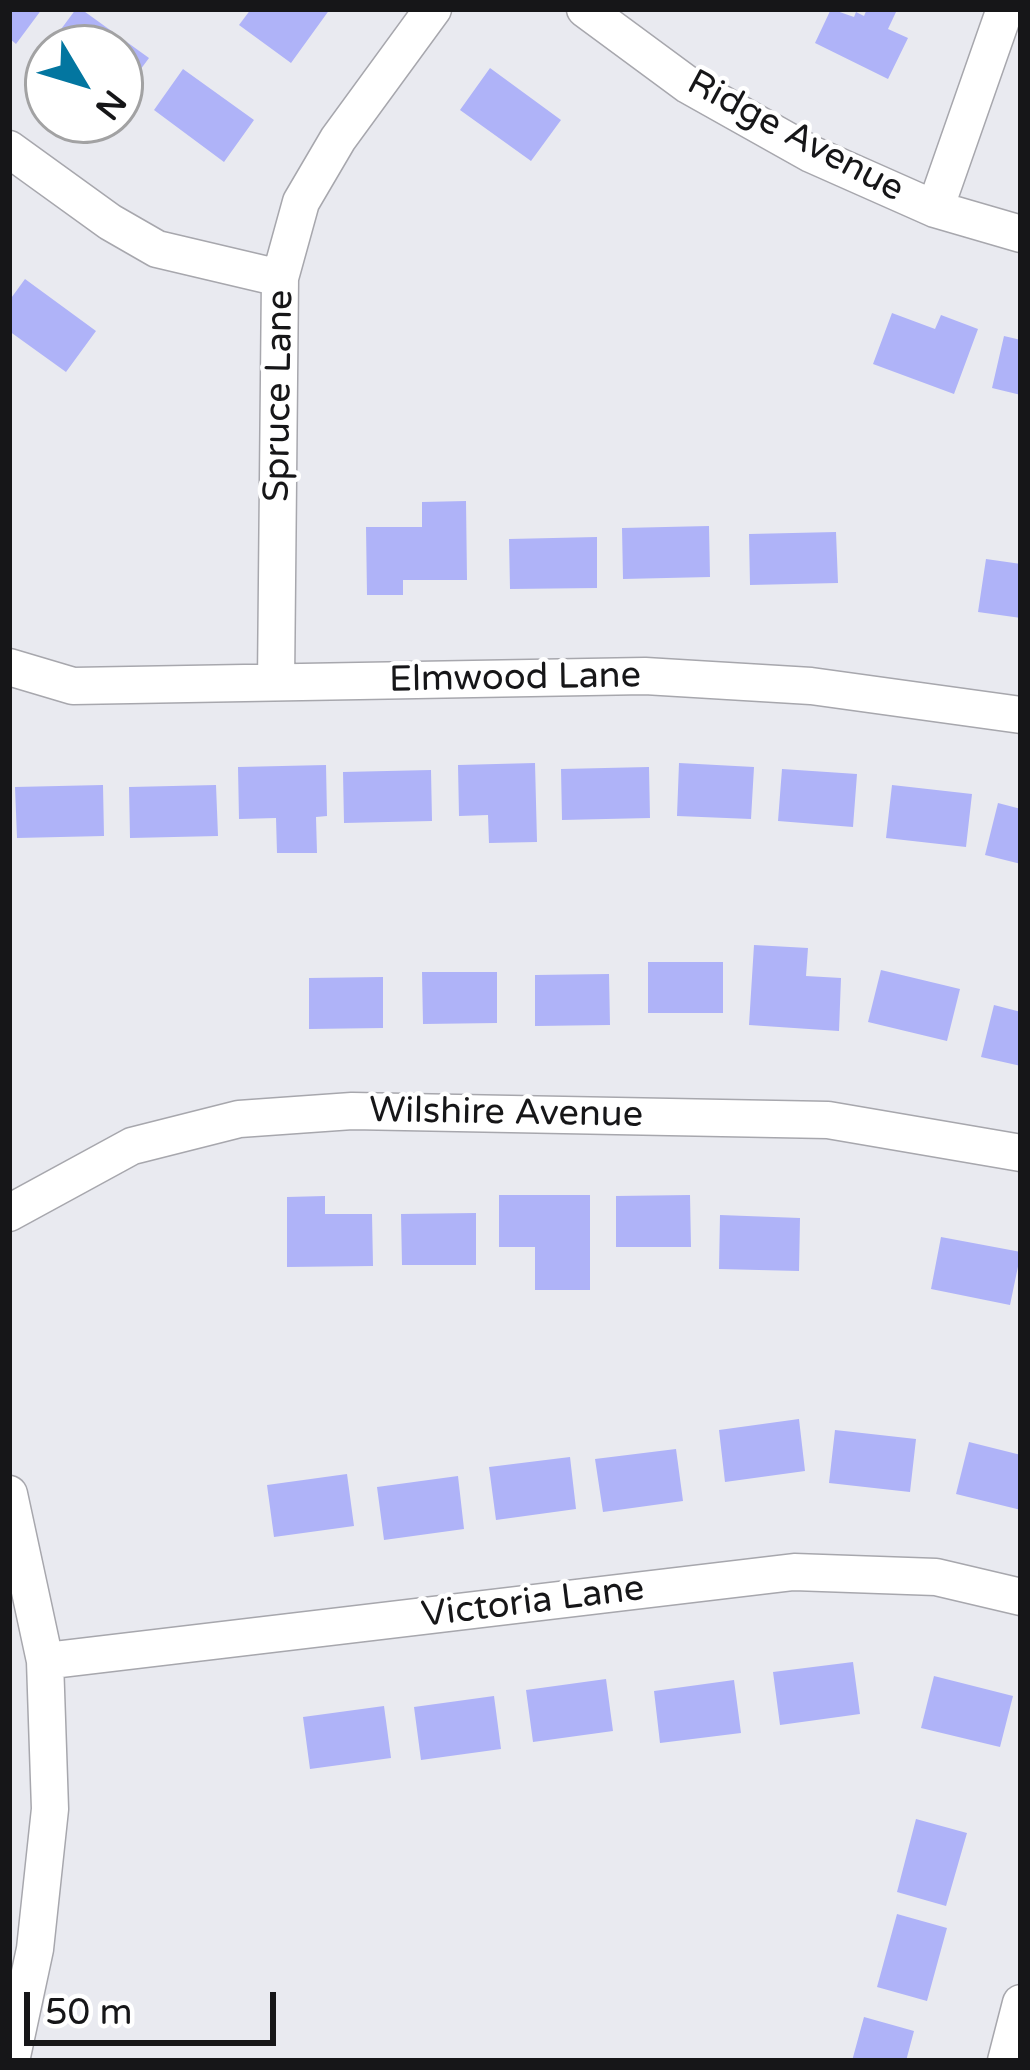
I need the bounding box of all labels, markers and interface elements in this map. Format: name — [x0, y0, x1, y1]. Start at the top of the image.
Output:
north arrow — [24, 24, 144, 144]
street label: Ridge Avenue — [680, 62, 910, 212]
text: N — [87, 82, 134, 127]
street label: Spruce Lane — [257, 289, 303, 503]
street label: Elmwood Lane — [389, 655, 641, 703]
street label: Wilshire Avenue — [369, 1090, 643, 1138]
street label: Victoria Lane — [419, 1568, 647, 1638]
scale bar — [30, 1968, 282, 2042]
text: 50 m — [45, 1991, 133, 2034]

